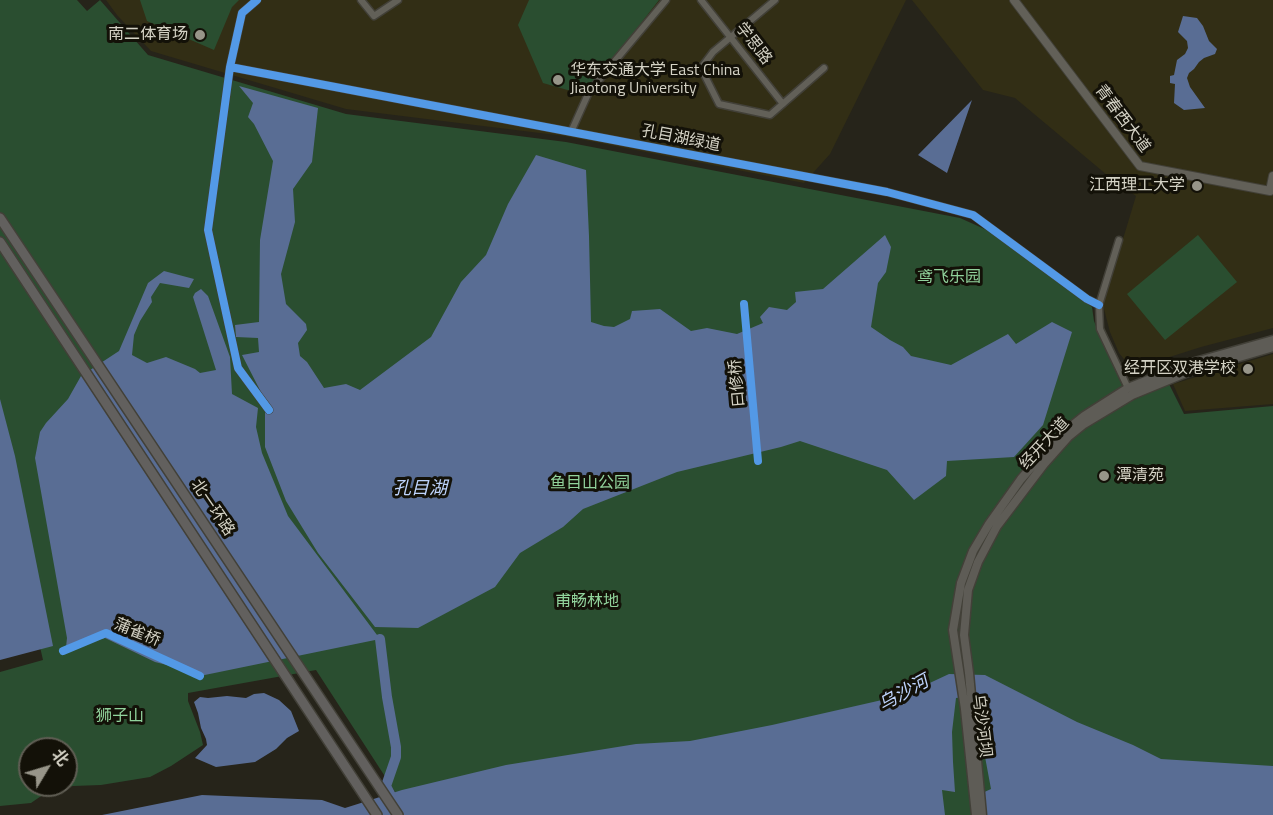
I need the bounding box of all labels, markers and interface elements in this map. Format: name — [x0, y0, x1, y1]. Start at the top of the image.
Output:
street label: 学思路 — [731, 19, 775, 69]
place label: 南二体育场 — [108, 25, 188, 45]
marker: 南二体育场 — [193, 28, 207, 42]
place label: 华东交通大学 East China Jiaotong University — [570, 61, 740, 99]
marker: 华东交通大学 East China Jiaotong University — [551, 73, 565, 87]
street label: 青春西大道 — [1090, 81, 1154, 157]
street label: 孔目湖绿道 — [640, 122, 722, 156]
place label: 江西理工大学 — [1089, 176, 1185, 196]
marker: 江西理工大学 — [1190, 179, 1204, 193]
park label: 鸢飞乐园 — [917, 268, 981, 288]
street label: 曰修桥 — [726, 358, 750, 408]
place label: 经开区双港学校 — [1124, 359, 1236, 379]
marker: 经开区双港学校 — [1241, 362, 1255, 376]
street label: 经开大道 — [1016, 414, 1074, 474]
place label: 潭清苑 — [1116, 466, 1164, 486]
marker: 潭清苑 — [1097, 469, 1111, 483]
park label: 鱼目山公园 — [550, 474, 630, 494]
street label: 北一环路 — [186, 476, 238, 540]
water label: 孔目湖 — [393, 479, 447, 501]
park label: 甫畅林地 — [555, 592, 619, 612]
street label: 蒲雀桥 — [111, 615, 163, 651]
water label: 乌沙河 — [875, 671, 933, 717]
street label: 乌沙河坝 — [968, 693, 994, 759]
park label: 狮子山 — [96, 707, 144, 727]
north arrow — [18, 737, 78, 797]
text: 北 — [46, 743, 75, 771]

